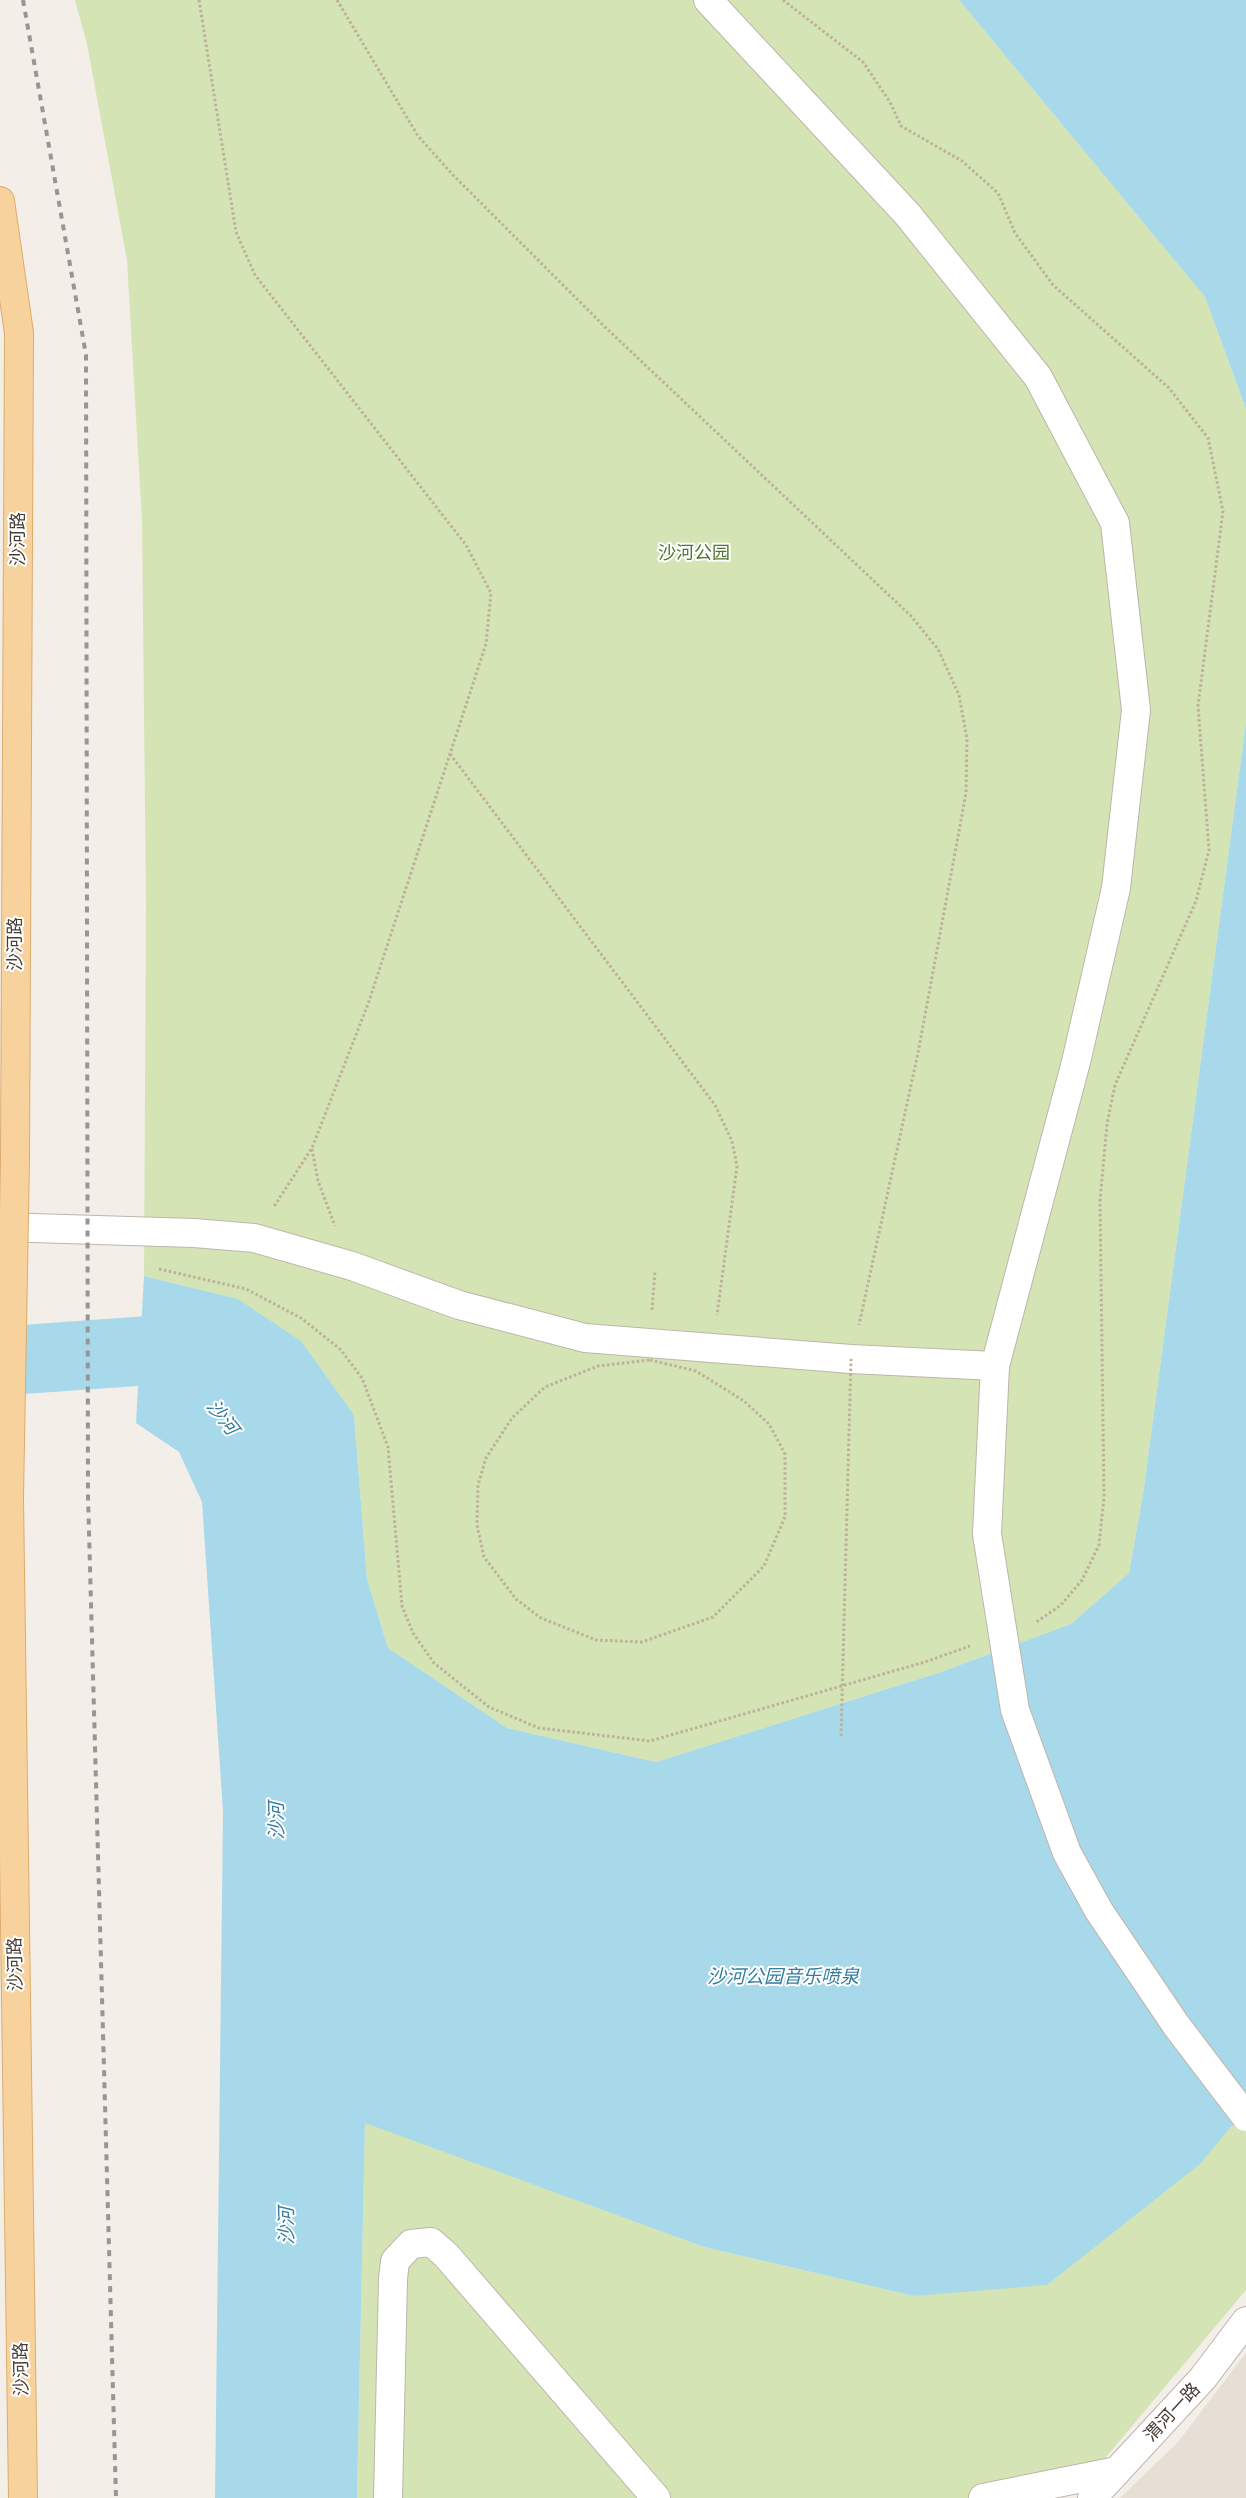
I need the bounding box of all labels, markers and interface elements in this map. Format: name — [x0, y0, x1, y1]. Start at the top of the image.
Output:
street label: 沙河路 — [7, 512, 28, 566]
park label: 沙河公园 — [658, 542, 730, 563]
street label: 沙河路 — [4, 917, 25, 971]
water label: 沙河 — [203, 1395, 246, 1442]
water label: 沙河 — [265, 1798, 287, 1840]
street label: 沙河路 — [4, 1937, 25, 1991]
water label: 沙河公园音乐喷泉 — [707, 1965, 860, 1987]
water label: 沙河 — [275, 2203, 297, 2245]
street label: 沙河路 — [10, 2342, 31, 2396]
street label: 渭河一路 — [1139, 2378, 1204, 2445]

